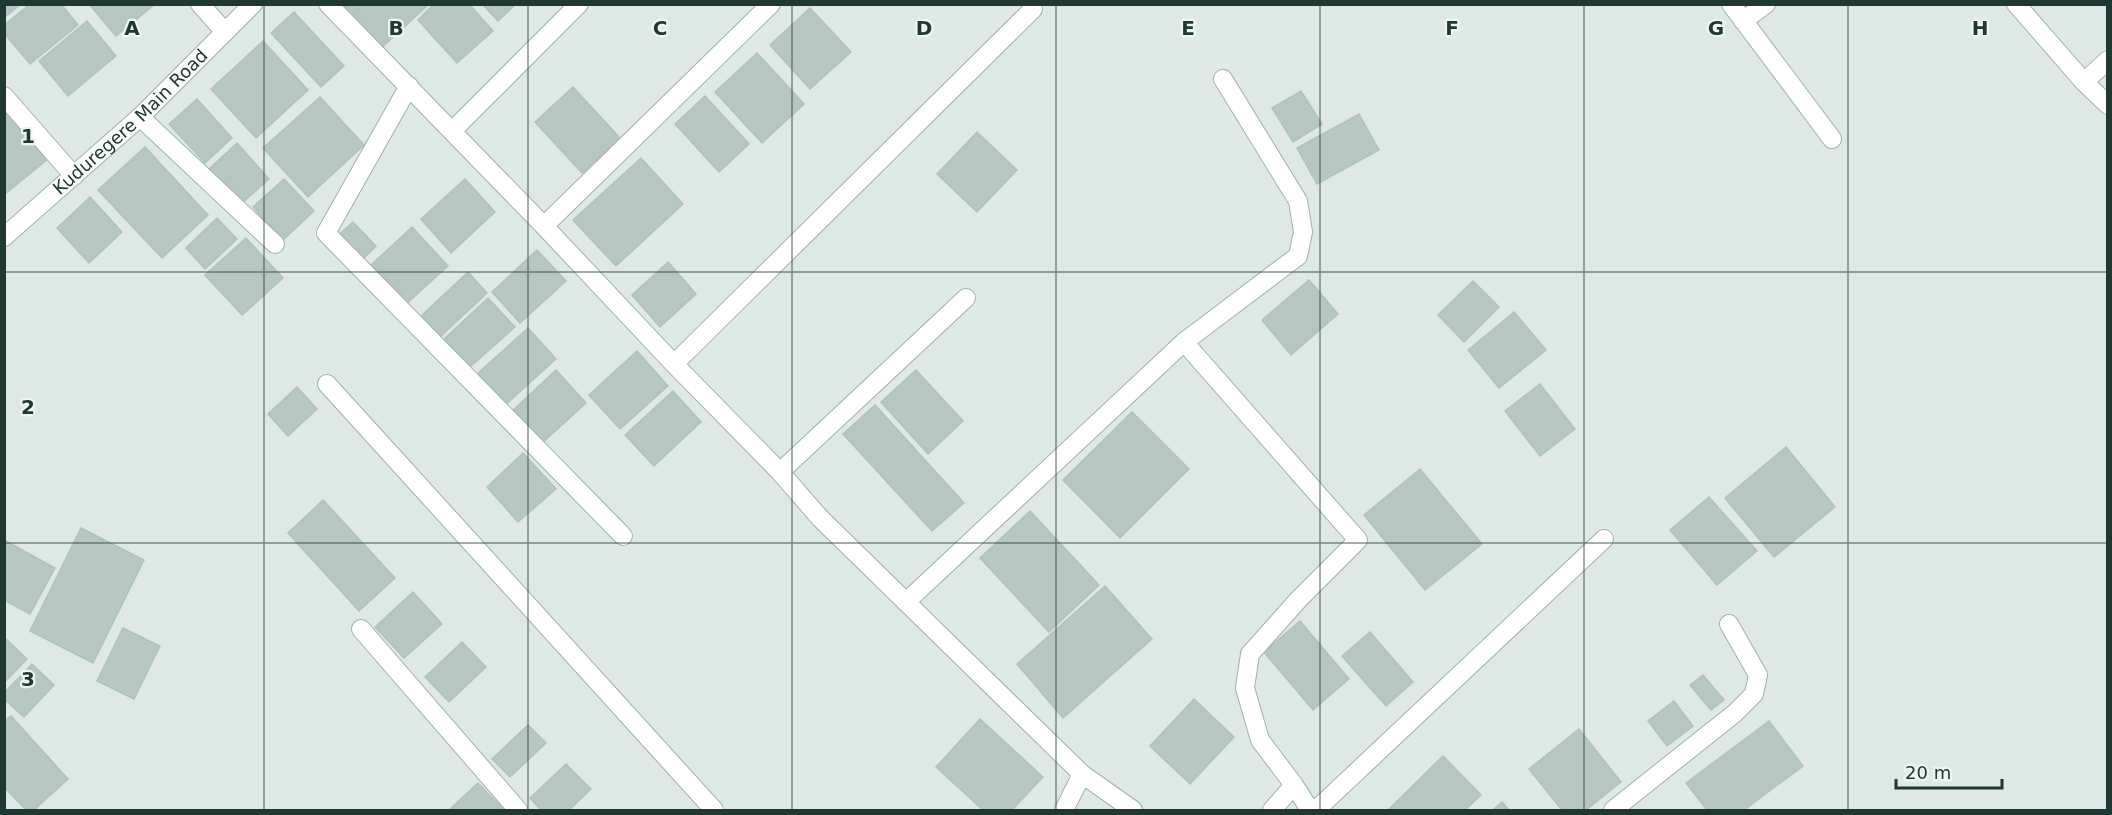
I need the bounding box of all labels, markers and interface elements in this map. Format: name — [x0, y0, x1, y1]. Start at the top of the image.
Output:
text: A — [124, 16, 140, 40]
text: B — [388, 16, 404, 40]
text: C — [653, 16, 667, 40]
text: D — [916, 16, 932, 40]
text: E — [1181, 16, 1195, 40]
text: F — [1445, 16, 1459, 40]
text: G — [1708, 16, 1724, 40]
text: H — [1972, 16, 1988, 40]
street label: Kuduregere Main Road — [49, 45, 212, 199]
text: 1 — [21, 124, 35, 148]
text: 2 — [21, 395, 35, 419]
text: 3 — [21, 667, 35, 691]
scale bar — [1896, 752, 2002, 790]
text: 20 m — [1905, 762, 1951, 783]

